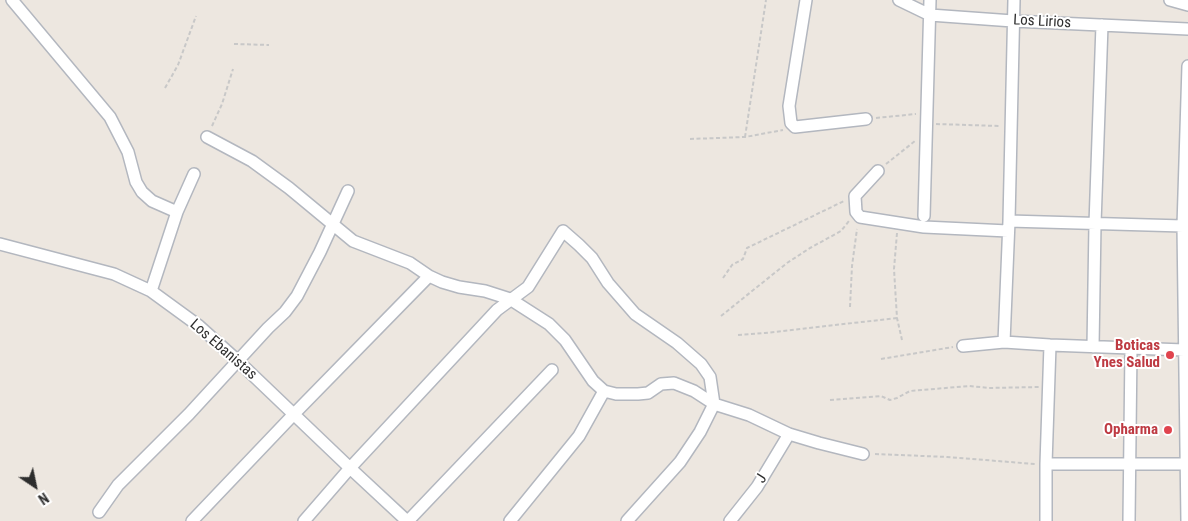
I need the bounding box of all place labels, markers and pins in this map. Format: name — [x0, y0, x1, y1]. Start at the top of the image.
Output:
place label: Boticas Ynes Salud — [1094, 337, 1160, 372]
marker: Boticas Ynes Salud — [1164, 349, 1176, 361]
place label: Opharma — [1104, 421, 1158, 439]
marker: Opharma — [1162, 424, 1174, 436]

